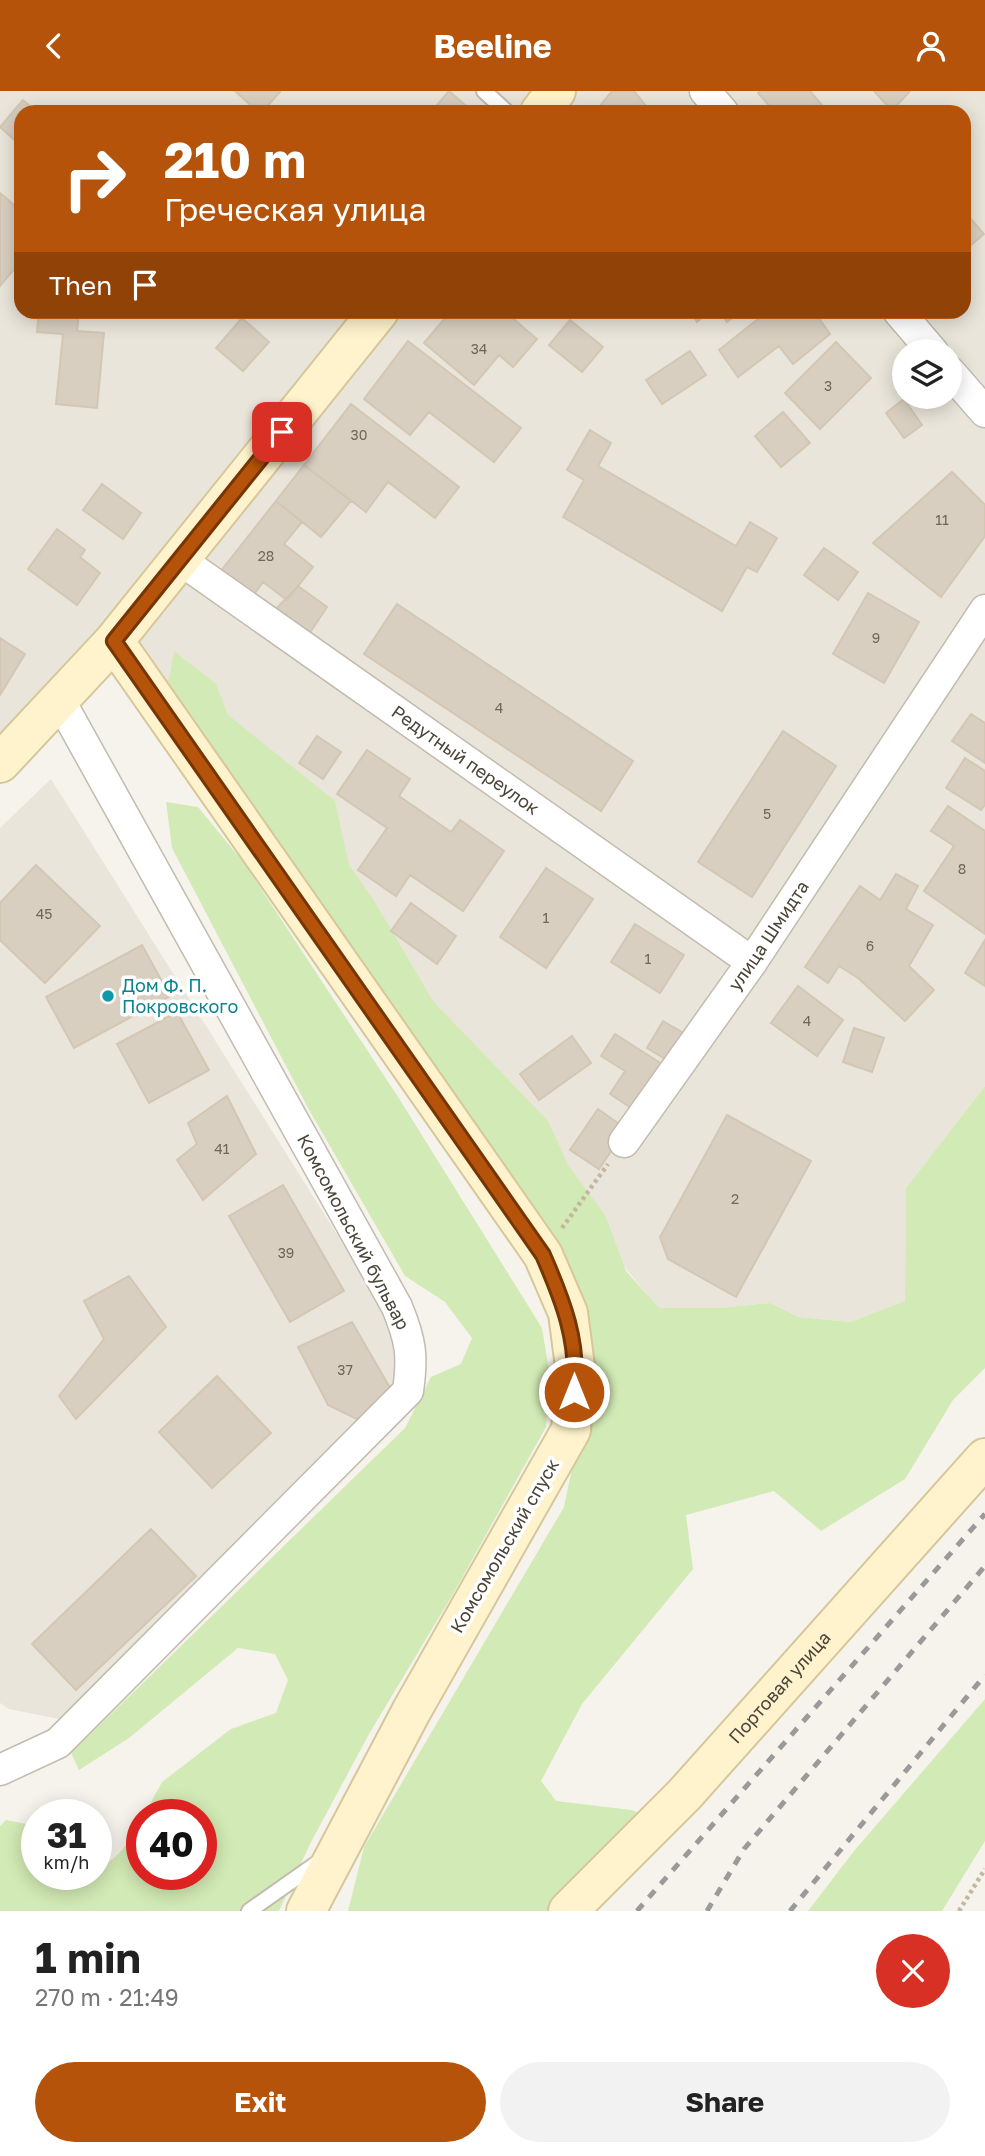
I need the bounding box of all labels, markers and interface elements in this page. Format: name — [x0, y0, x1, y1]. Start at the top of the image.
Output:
icon: back — [35, 27, 73, 65]
text: Beeline — [433, 27, 552, 65]
icon: person — [912, 27, 950, 65]
text: 210 m — [164, 130, 306, 189]
icon: right — [49, 133, 140, 224]
text: Греческая улица — [164, 190, 427, 228]
icon: arrive — [126, 266, 164, 304]
text: Then — [49, 270, 112, 301]
map controls — [892, 339, 962, 409]
button: layers — [892, 339, 962, 409]
house number: 34 — [471, 340, 487, 357]
house number: 3 — [824, 377, 832, 394]
pin — [252, 402, 312, 462]
icon: arrive — [263, 413, 301, 451]
house number: 30 — [351, 426, 367, 443]
house number: 11 — [935, 511, 949, 528]
house number: 28 — [258, 547, 274, 564]
house number: 9 — [872, 629, 880, 646]
house number: 4 — [495, 699, 503, 716]
street label: Редутный переулок — [388, 700, 544, 819]
house number: 5 — [763, 805, 771, 822]
house number: 8 — [958, 860, 966, 877]
street label: улица Шмидта — [723, 876, 813, 995]
house number: 45 — [36, 905, 52, 922]
house number: 1 — [543, 909, 550, 926]
house number: 6 — [866, 937, 874, 954]
house number: 1 — [645, 950, 652, 967]
place label: Дом Ф. П. Покровского — [122, 974, 238, 1017]
marker: Дом Ф. П. Покровского — [100, 988, 116, 1004]
house number: 4 — [803, 1012, 811, 1029]
street label: Комсомольский бульвар — [293, 1130, 415, 1333]
house number: 41 — [214, 1140, 230, 1157]
house number: 2 — [731, 1190, 739, 1207]
house number: 39 — [278, 1244, 294, 1261]
position arrow — [537, 1355, 611, 1429]
house number: 37 — [337, 1361, 353, 1378]
street label: Комсомольский спуск — [445, 1454, 563, 1637]
street label: Портовая улица — [723, 1626, 835, 1747]
speed limit sign: 40 — [126, 1799, 217, 1890]
text: 31 — [47, 1814, 86, 1856]
text: km/h — [44, 1851, 89, 1873]
text: 1 min — [35, 1932, 141, 1982]
button: close — [876, 1934, 950, 2008]
text: 270 m · 21:49 — [35, 1983, 179, 2011]
button: Exit — [35, 2062, 486, 2142]
button: Share — [500, 2062, 950, 2142]

